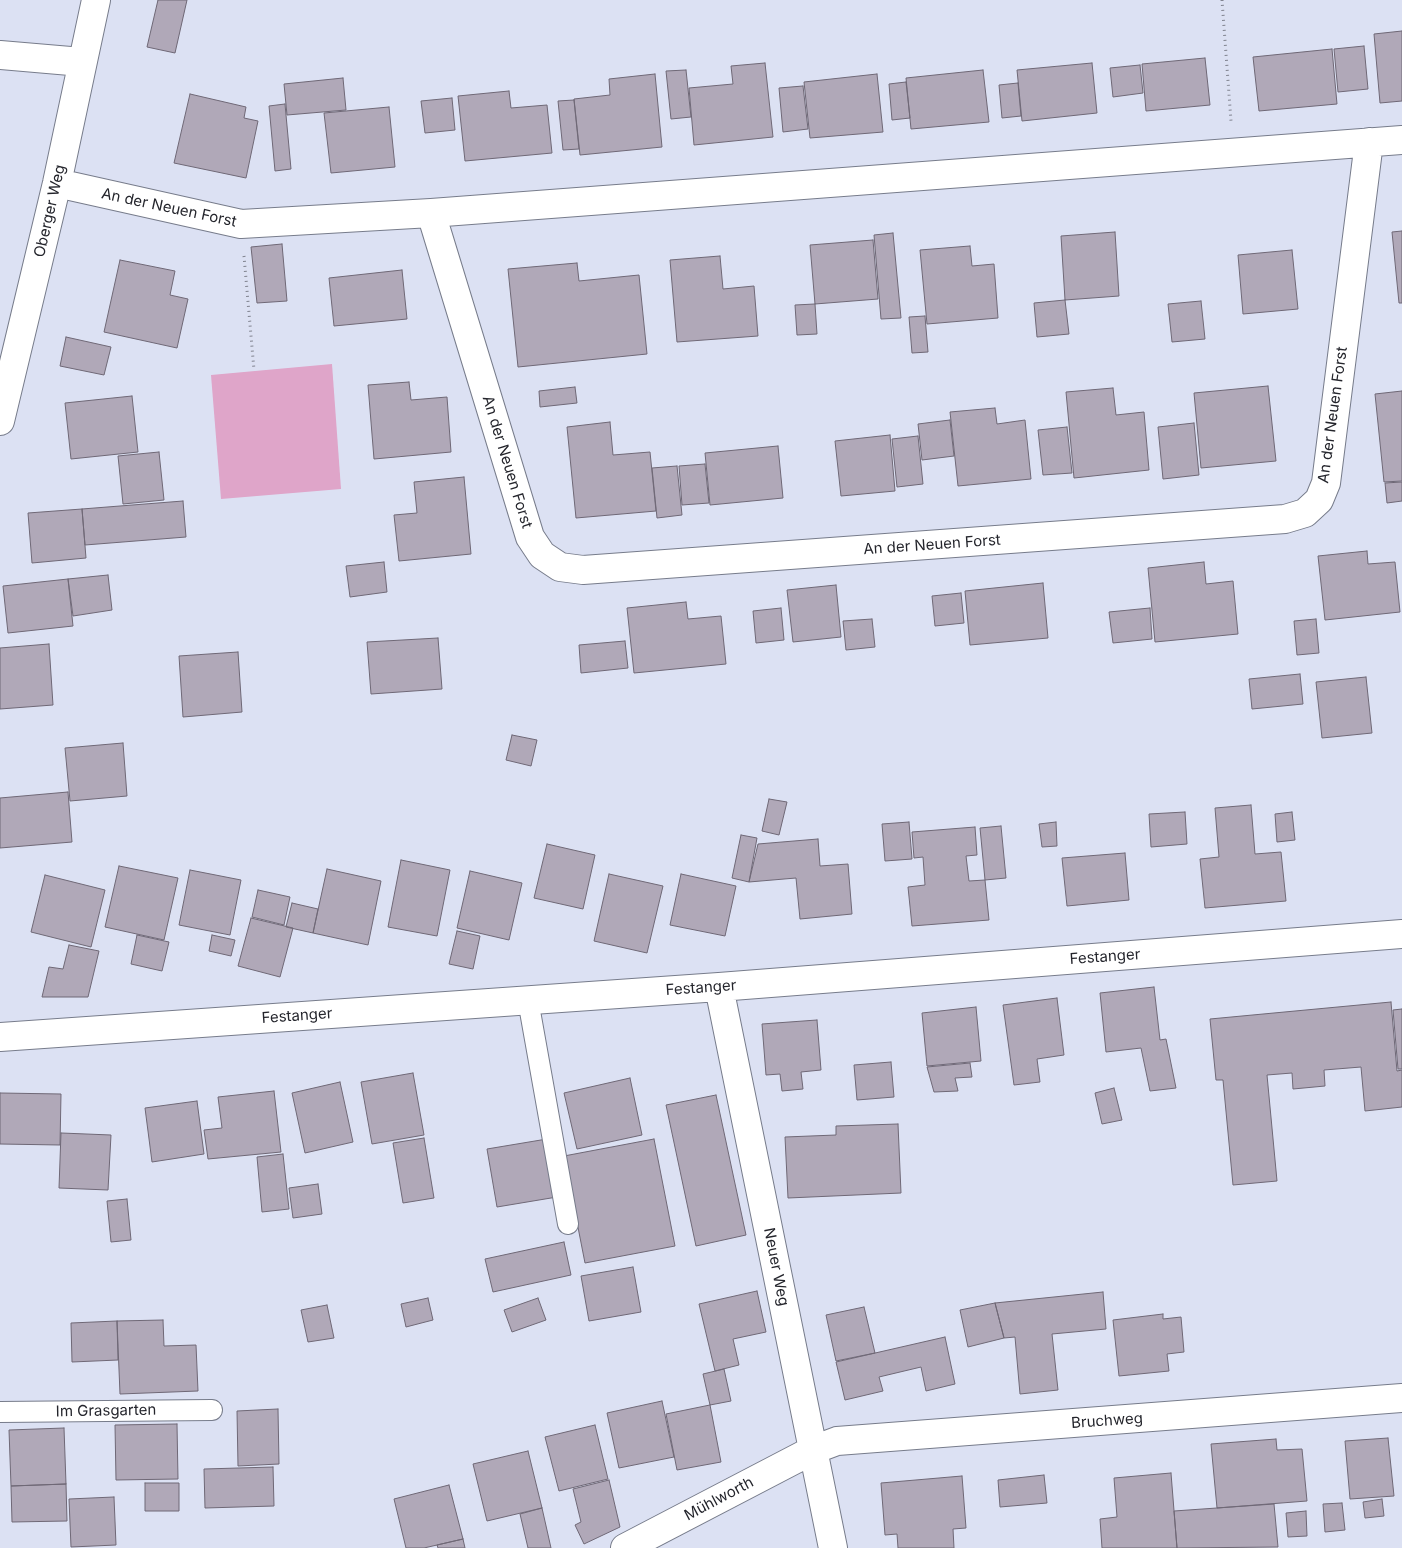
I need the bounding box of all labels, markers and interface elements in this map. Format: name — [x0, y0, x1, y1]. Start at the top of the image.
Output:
street label: Oberger Weg — [31, 163, 69, 259]
street label: An der Neuen Forst — [100, 185, 238, 231]
street label: An der Neuen Forst — [1315, 346, 1351, 484]
street label: An der Neuen Forst — [478, 394, 536, 530]
street label: An der Neuen Forst — [863, 531, 1001, 559]
street label: Festanger — [1069, 946, 1141, 968]
street label: Festanger — [665, 977, 737, 999]
street label: Festanger — [261, 1005, 333, 1027]
street label: Neuer Weg — [760, 1226, 792, 1308]
street label: Im Grasgarten — [56, 1401, 156, 1421]
street label: Bruchweg — [1071, 1410, 1143, 1432]
street label: Mühlworth — [681, 1473, 757, 1525]

